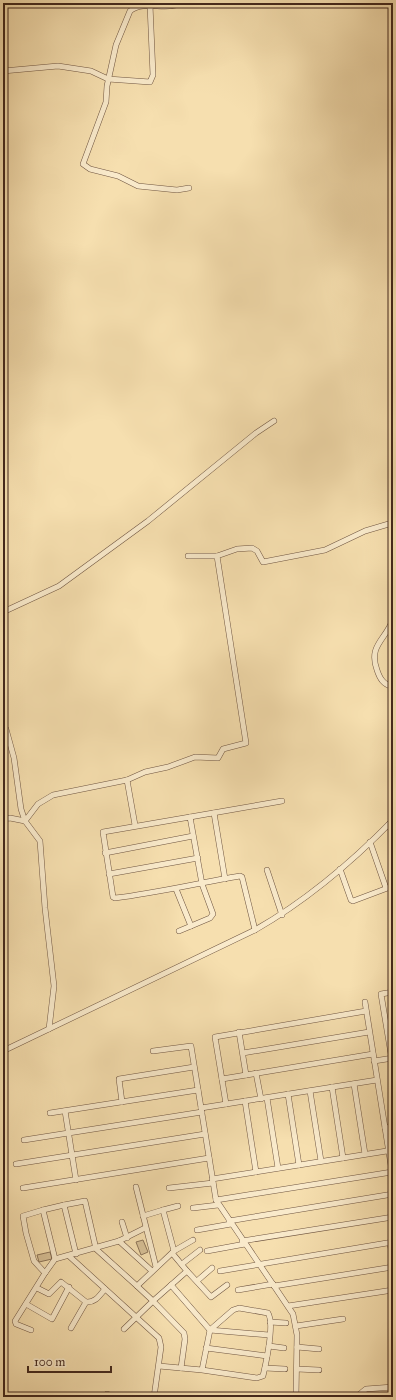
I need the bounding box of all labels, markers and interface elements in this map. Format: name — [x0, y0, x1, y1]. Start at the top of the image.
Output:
scale bar — [28, 1348, 111, 1374]
text: 100 m — [34, 1355, 65, 1369]

